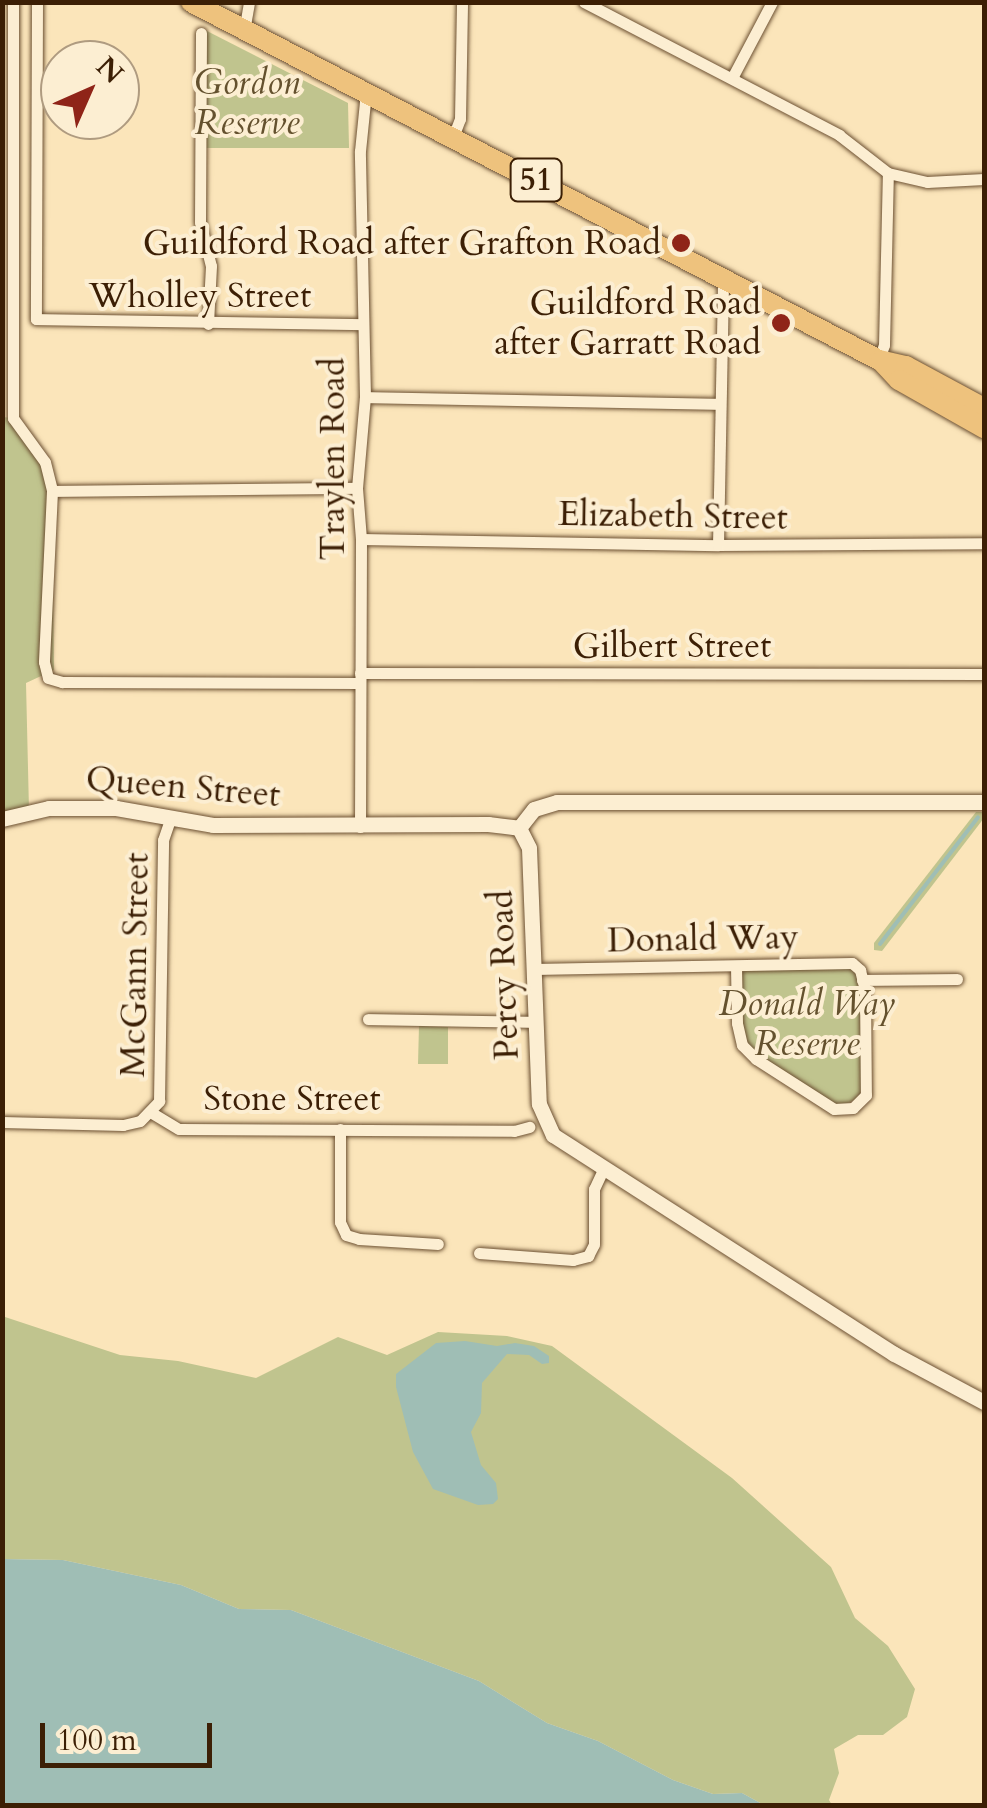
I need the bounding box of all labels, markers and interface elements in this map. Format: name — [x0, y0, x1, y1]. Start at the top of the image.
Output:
north arrow — [40, 40, 140, 140]
text: N — [88, 48, 132, 92]
park label: Gordon Reserve — [194, 62, 300, 144]
road number: 51 — [508, 153, 564, 207]
place label: Guildford Road after Grafton Road — [143, 222, 661, 264]
marker: Guildford Road after Grafton Road — [670, 232, 692, 254]
street label: Wholley Street — [89, 275, 311, 317]
place label: Guildford Road after Garratt Road — [494, 282, 761, 364]
marker: Guildford Road after Garratt Road — [770, 312, 792, 334]
street label: Traylen Road — [312, 357, 354, 561]
street label: Elizabeth Street — [558, 493, 788, 539]
street label: Gilbert Street — [573, 625, 771, 667]
street label: Queen Street — [84, 758, 282, 816]
street label: McGann Street — [112, 852, 158, 1078]
street label: Percy Road — [480, 889, 528, 1061]
street label: Donald Way — [607, 916, 799, 962]
park label: Donald Way Reserve — [719, 983, 895, 1065]
street label: Stone Street — [204, 1078, 380, 1120]
scale bar — [45, 1703, 218, 1765]
text: 100 m — [57, 1720, 137, 1761]

